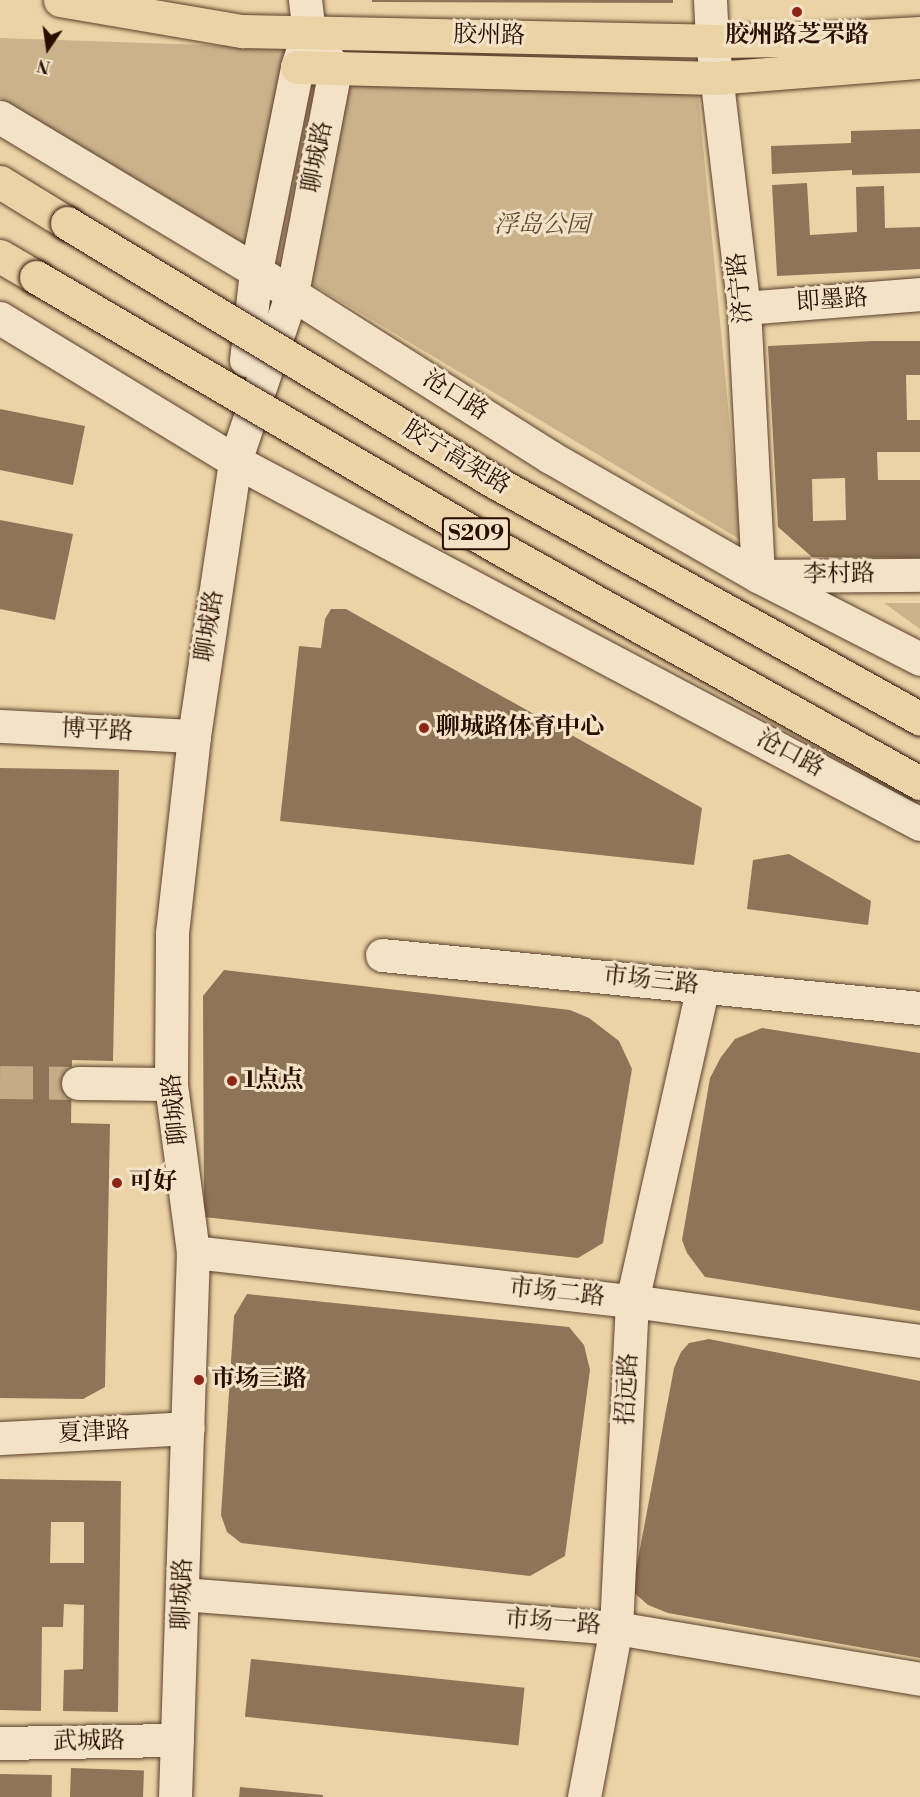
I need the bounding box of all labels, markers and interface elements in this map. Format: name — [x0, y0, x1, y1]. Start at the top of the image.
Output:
marker: 胶州路芝罘路 — [790, 5, 804, 19]
north arrow — [18, 18, 78, 78]
street label: 胶州路 — [453, 21, 525, 51]
place label: 胶州路芝罘路 — [725, 22, 869, 50]
text: N — [36, 54, 52, 77]
street label: 聊城路 — [297, 119, 339, 195]
park label: 浮岛公园 — [494, 212, 590, 240]
street label: 济宁路 — [723, 251, 759, 325]
street label: 即墨路 — [795, 284, 869, 318]
street label: 沧口路 — [417, 365, 493, 427]
street label: 胶宁高架路 — [397, 415, 515, 501]
road number: S209 — [442, 515, 510, 553]
street label: 李村路 — [803, 560, 875, 590]
street label: 聊城路 — [190, 588, 230, 664]
place label: 聊城路体育中心 — [436, 714, 604, 742]
street label: 博平路 — [60, 715, 134, 747]
marker: 聊城路体育中心 — [417, 721, 431, 735]
street label: 沧口路 — [751, 724, 829, 784]
street label: 市场三路 — [602, 962, 700, 1000]
place label: 1点点 — [244, 1067, 304, 1095]
street label: 聊城路 — [158, 1072, 194, 1146]
marker: 1点点 — [225, 1074, 239, 1088]
place label: 可好 — [129, 1169, 177, 1197]
marker: 可好 — [110, 1176, 124, 1190]
street label: 市场二路 — [508, 1274, 606, 1312]
street label: 招远路 — [612, 1352, 644, 1426]
place label: 市场三路 — [211, 1366, 307, 1394]
marker: 市场三路 — [192, 1373, 206, 1387]
street label: 夏津路 — [57, 1417, 131, 1449]
street label: 聊城路 — [167, 1558, 199, 1630]
street label: 市场一路 — [504, 1605, 602, 1641]
street label: 武城路 — [53, 1727, 125, 1757]

